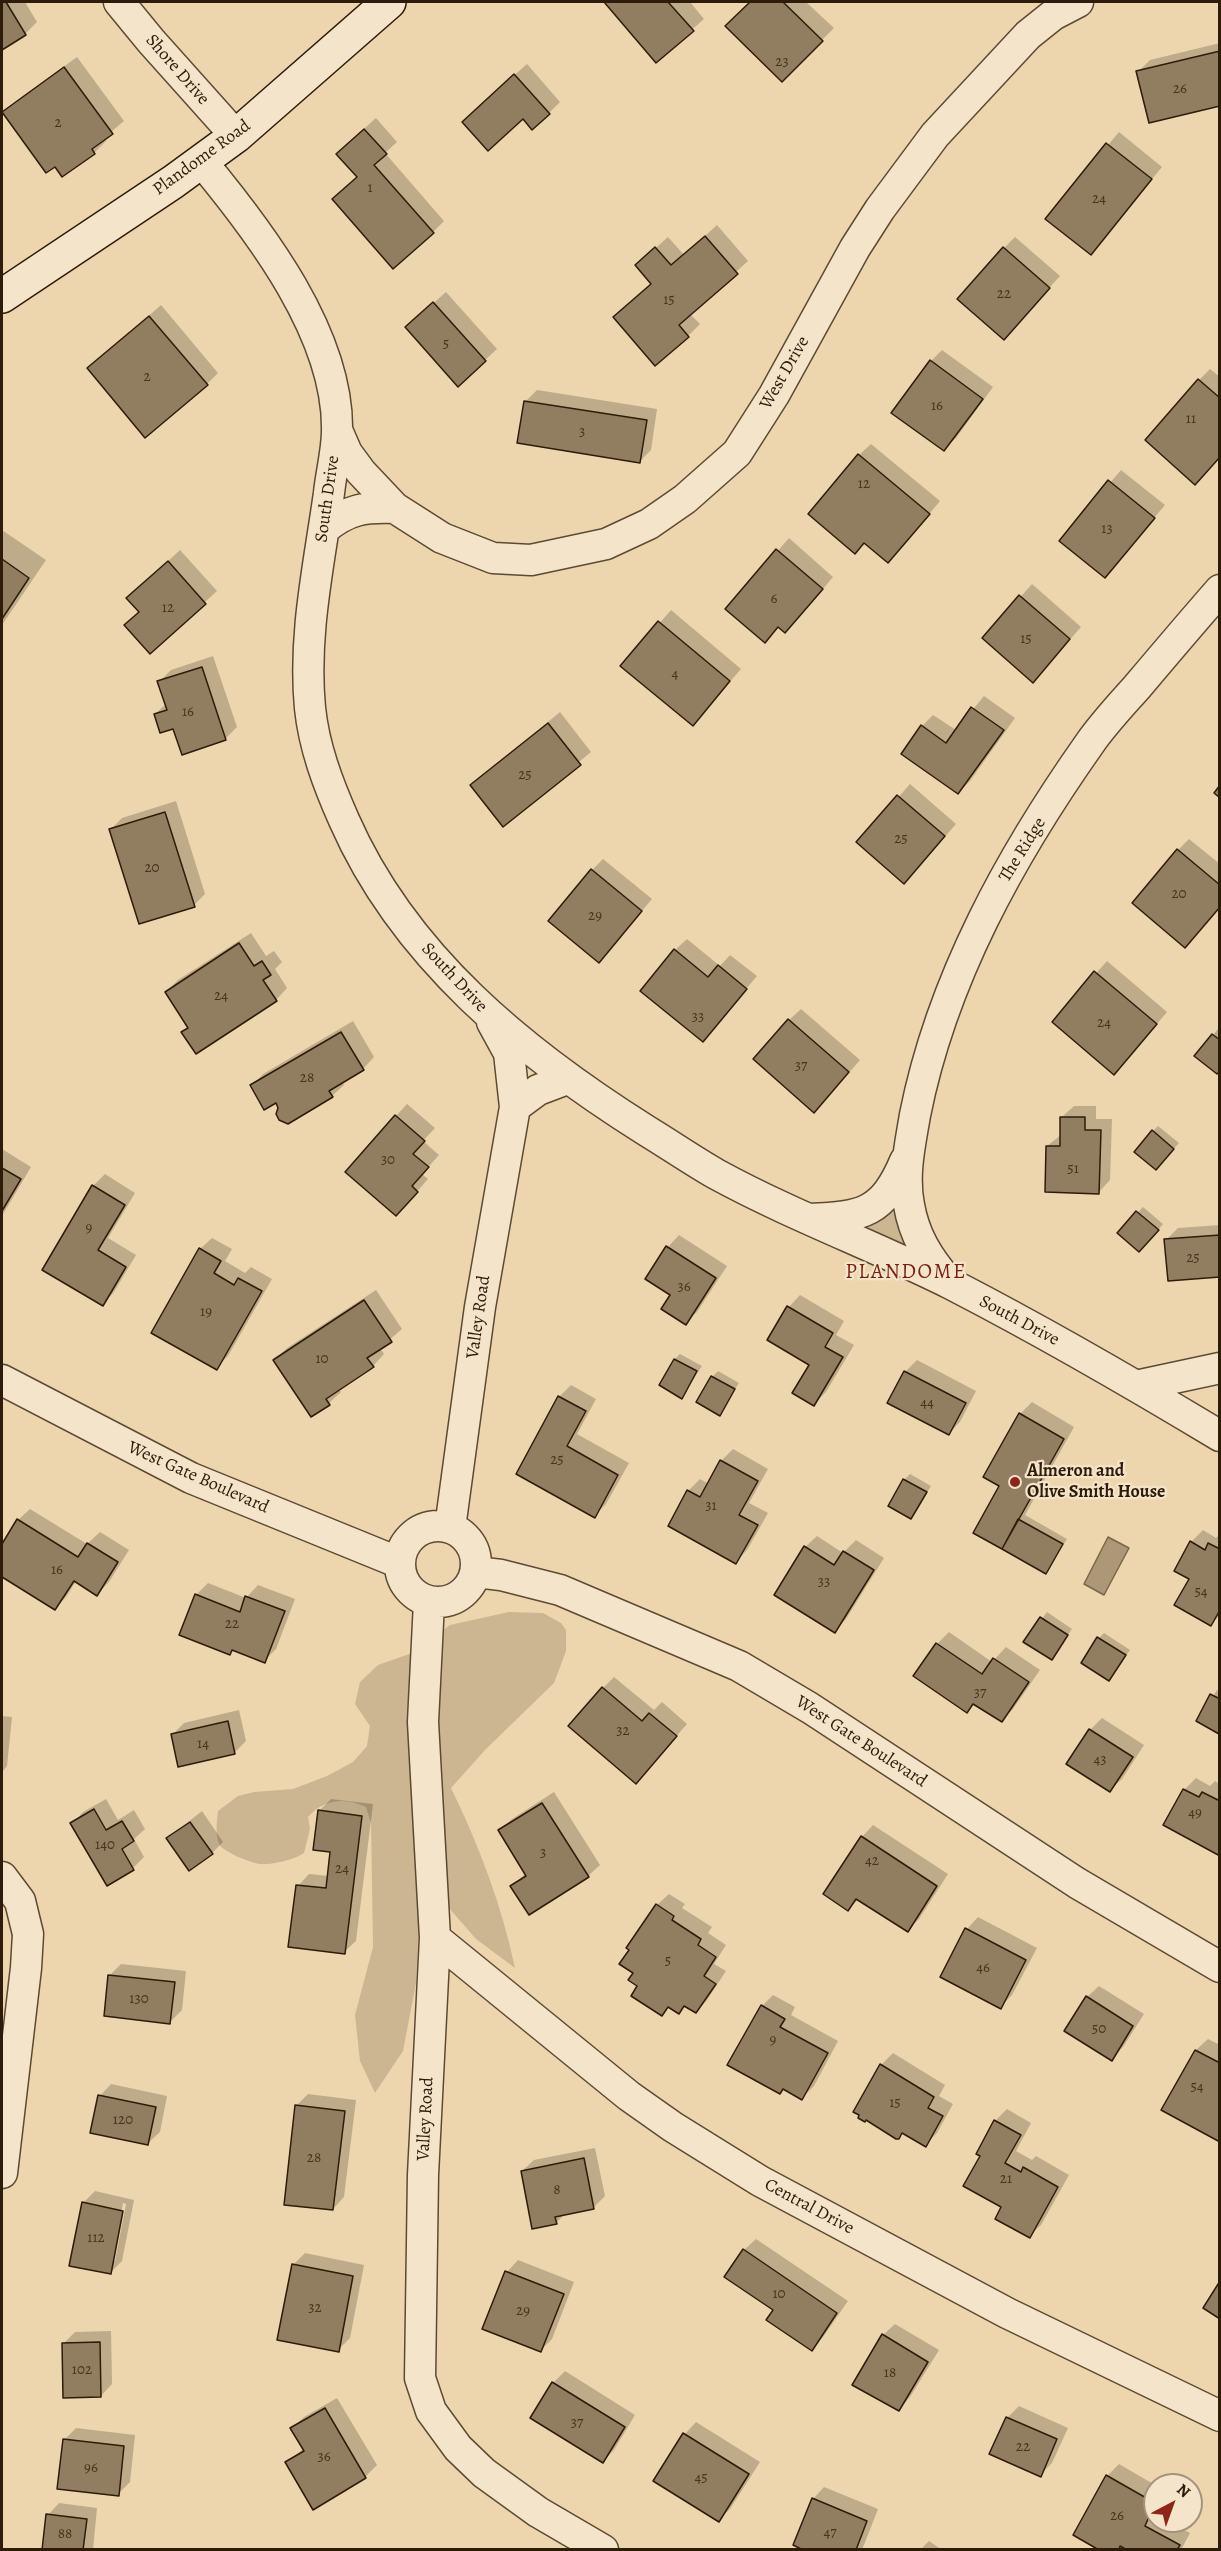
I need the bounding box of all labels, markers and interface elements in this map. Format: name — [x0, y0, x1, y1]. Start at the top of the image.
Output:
street label: Shore Drive — [140, 30, 214, 110]
house number: 23 — [775, 53, 789, 71]
house number: 26 — [1173, 80, 1187, 98]
house number: 2 — [54, 114, 62, 132]
street label: Plandome Road — [149, 115, 255, 201]
house number: 1 — [367, 179, 373, 197]
house number: 24 — [1092, 190, 1106, 208]
house number: 22 — [997, 285, 1011, 303]
house number: 15 — [663, 291, 675, 309]
street label: West Drive — [755, 333, 815, 413]
house number: 5 — [443, 335, 449, 353]
house number: 2 — [143, 368, 151, 386]
house number: 16 — [931, 397, 943, 415]
house number: 11 — [1186, 410, 1196, 428]
house number: 3 — [579, 423, 585, 441]
street label: South Drive — [311, 454, 345, 544]
house number: 12 — [858, 475, 870, 493]
house number: 13 — [1101, 520, 1113, 538]
house number: 6 — [771, 590, 777, 608]
house number: 12 — [162, 599, 174, 617]
house number: 15 — [1020, 630, 1032, 648]
house number: 4 — [672, 665, 678, 683]
house number: 16 — [182, 703, 194, 721]
house number: 25 — [518, 766, 532, 784]
street label: The Ridge — [995, 814, 1051, 886]
house number: 25 — [894, 830, 908, 848]
house number: 20 — [144, 859, 160, 877]
house number: 20 — [1171, 885, 1187, 903]
house number: 29 — [588, 907, 602, 925]
street label: South Drive — [416, 939, 492, 1017]
house number: 24 — [214, 987, 228, 1005]
house number: 33 — [692, 1008, 704, 1026]
house number: 24 — [1097, 1014, 1111, 1032]
house number: 37 — [795, 1057, 807, 1075]
house number: 28 — [300, 1069, 314, 1087]
house number: 30 — [381, 1151, 395, 1169]
house number: 51 — [1067, 1160, 1079, 1178]
house number: 9 — [86, 1219, 92, 1237]
house number: 25 — [1186, 1249, 1200, 1267]
district label: PLANDOME — [845, 1260, 967, 1286]
street label: Valley Road — [462, 1274, 496, 1360]
house number: 36 — [677, 1278, 691, 1296]
street label: South Drive — [975, 1291, 1063, 1351]
house number: 19 — [200, 1303, 212, 1321]
house number: 10 — [315, 1350, 329, 1368]
house number: 44 — [920, 1394, 934, 1412]
street label: West Gate Boulevard — [124, 1437, 272, 1519]
house number: 25 — [550, 1451, 564, 1469]
place label: Almeron and Olive Smith House — [1027, 1461, 1165, 1504]
marker: Almeron and Olive Smith House — [1008, 1475, 1022, 1489]
house number: 31 — [705, 1497, 717, 1515]
house number: 16 — [51, 1561, 63, 1579]
house number: 33 — [818, 1573, 830, 1591]
house number: 54 — [1194, 1583, 1208, 1601]
house number: 22 — [225, 1615, 239, 1633]
house number: 37 — [974, 1684, 986, 1702]
street label: West Gate Boulevard — [791, 1691, 931, 1793]
house number: 32 — [616, 1722, 630, 1740]
house number: 14 — [197, 1735, 209, 1753]
house number: 43 — [1093, 1751, 1107, 1769]
house number: 49 — [1188, 1804, 1202, 1822]
house number: 140 — [95, 1836, 115, 1854]
house number: 3 — [540, 1844, 546, 1862]
house number: 42 — [865, 1852, 879, 1870]
house number: 24 — [335, 1860, 349, 1878]
house number: 5 — [665, 1952, 671, 1970]
house number: 46 — [976, 1959, 990, 1977]
house number: 130 — [129, 1990, 149, 2008]
house number: 50 — [1092, 2020, 1106, 2038]
house number: 9 — [770, 2031, 776, 2049]
street label: Valley Road — [413, 2077, 439, 2161]
house number: 54 — [1190, 2078, 1204, 2096]
house number: 15 — [889, 2094, 901, 2112]
house number: 120 — [113, 2111, 133, 2129]
house number: 28 — [307, 2149, 321, 2167]
house number: 21 — [1000, 2170, 1012, 2188]
street label: Central Drive — [761, 2174, 857, 2240]
house number: 8 — [553, 2181, 561, 2199]
house number: 112 — [87, 2229, 105, 2247]
house number: 10 — [772, 2285, 786, 2303]
house number: 32 — [308, 2299, 322, 2317]
house number: 29 — [516, 2302, 530, 2320]
house number: 102 — [72, 2361, 92, 2379]
house number: 18 — [884, 2364, 896, 2382]
house number: 37 — [571, 2414, 583, 2432]
house number: 22 — [1016, 2438, 1030, 2456]
house number: 36 — [317, 2448, 331, 2466]
house number: 96 — [84, 2459, 98, 2477]
house number: 45 — [694, 2469, 708, 2487]
north arrow — [1143, 2473, 1203, 2533]
text: N — [1172, 2479, 1195, 2503]
house number: 26 — [1110, 2507, 1124, 2525]
house number: 47 — [823, 2524, 837, 2542]
house number: 88 — [58, 2525, 72, 2543]

